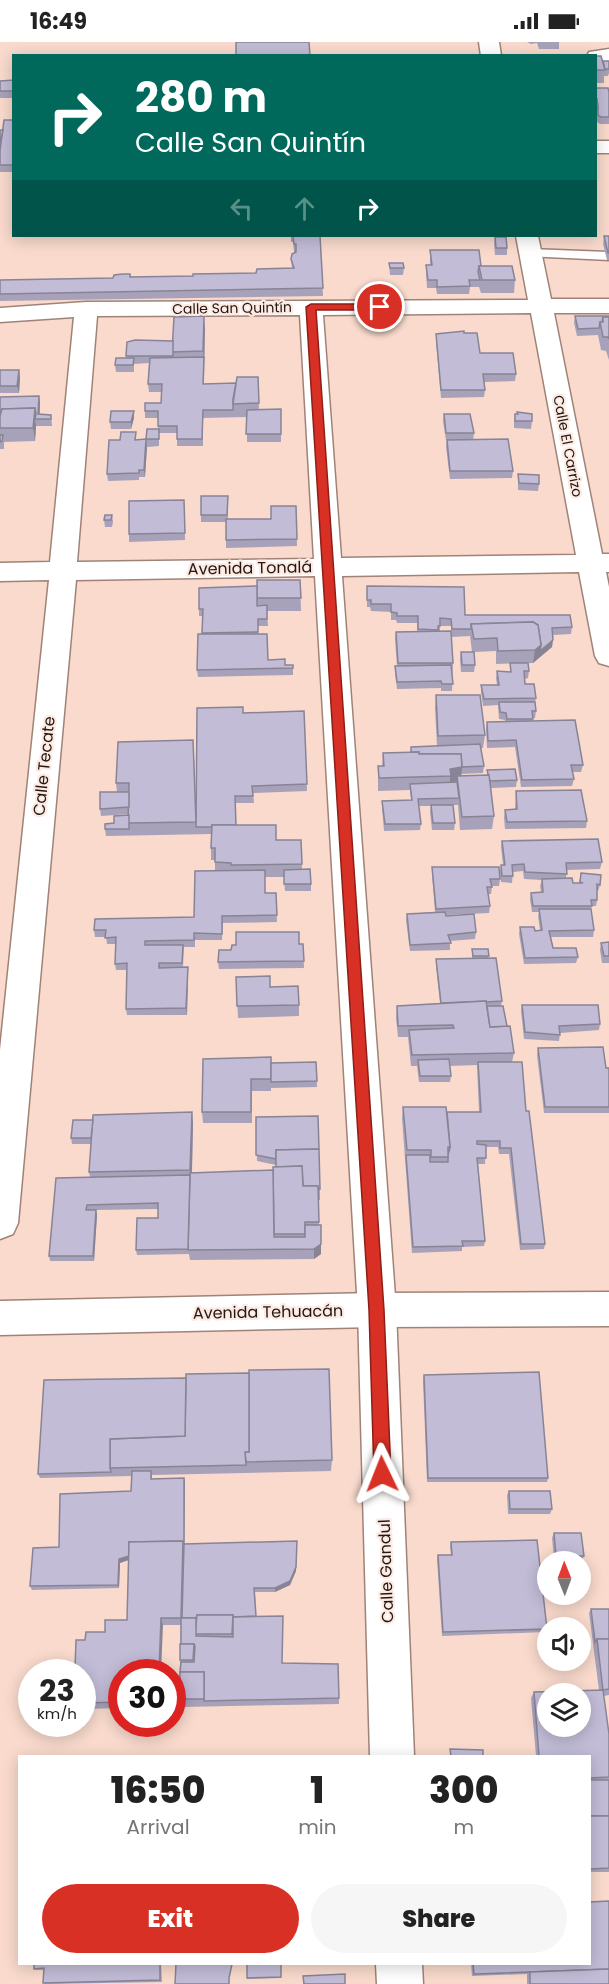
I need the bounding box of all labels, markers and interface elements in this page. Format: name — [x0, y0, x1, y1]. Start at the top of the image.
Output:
text: 16:49 — [30, 6, 87, 37]
text: 280 m — [135, 68, 267, 127]
icon: right — [36, 78, 114, 156]
text: Calle San Quintín — [135, 124, 366, 161]
icon: left — [225, 192, 258, 225]
icon: ahead — [288, 192, 321, 225]
icon: right — [351, 192, 384, 225]
pin — [354, 281, 405, 332]
icon: arrive — [363, 290, 396, 323]
street label: Calle San Quintín — [172, 297, 292, 319]
street label: Calle El Carrizo — [548, 393, 588, 499]
street label: Avenida Tonalá — [188, 555, 312, 581]
street label: Calle Tecate — [27, 715, 61, 817]
street label: Avenida Tehuacán — [193, 1299, 343, 1325]
position arrow — [350, 1442, 414, 1506]
street label: Calle Gandul — [373, 1519, 399, 1623]
north arrow — [537, 1551, 591, 1605]
map controls — [537, 1551, 591, 1737]
button: sound — [537, 1617, 591, 1671]
speed limit sign: 30 — [108, 1659, 186, 1737]
text: 23 — [39, 1669, 75, 1712]
button: layers — [537, 1683, 591, 1737]
text: km/h — [37, 1703, 77, 1724]
text: 16:50 — [111, 1765, 206, 1816]
text: 1 — [310, 1765, 324, 1816]
text: 300 — [429, 1765, 498, 1816]
text: Arrival — [127, 1813, 190, 1841]
text: min — [298, 1813, 336, 1841]
text: m — [453, 1813, 474, 1841]
button: Exit — [42, 1884, 299, 1953]
button: Share — [311, 1884, 567, 1953]

